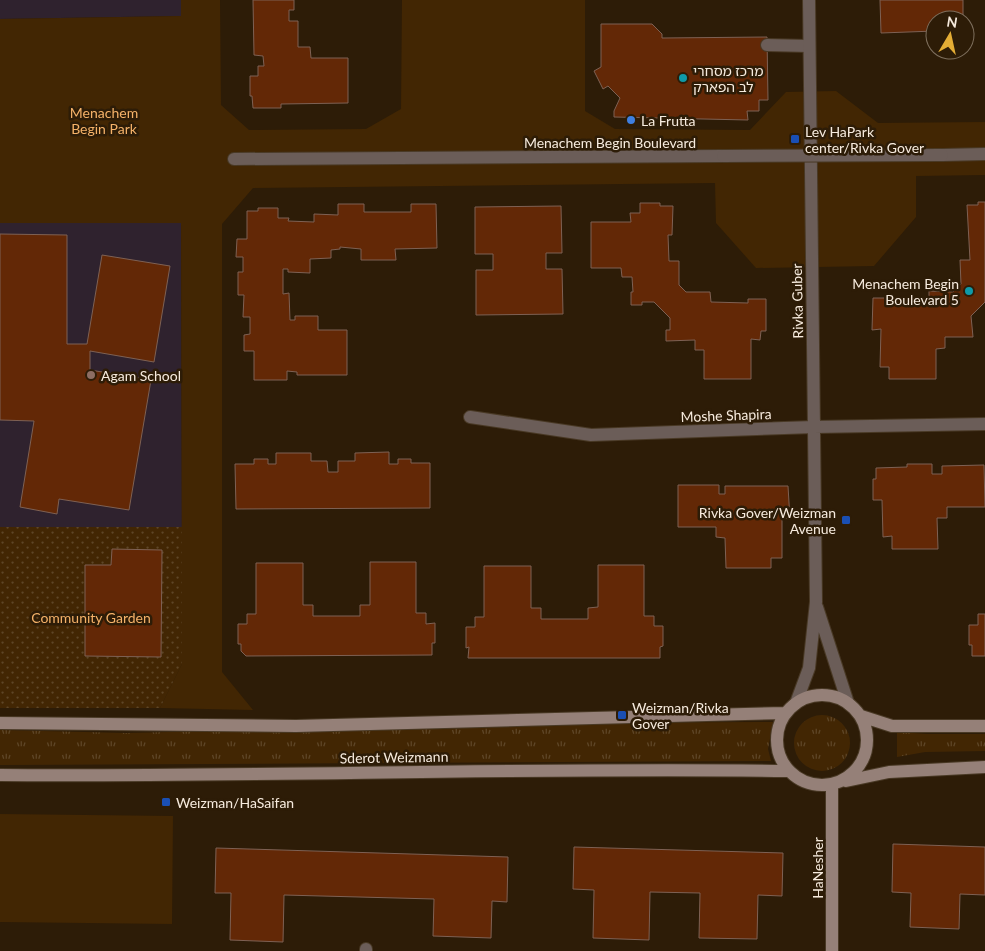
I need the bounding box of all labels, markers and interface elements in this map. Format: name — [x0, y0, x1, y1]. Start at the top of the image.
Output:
north arrow — [925, 10, 975, 60]
text: N — [945, 12, 959, 31]
place label: מרכז מסחרי לב הפארק — [693, 62, 763, 95]
marker: מרכז מסחרי לב הפארק — [677, 72, 689, 84]
park label: Menachem Begin Park — [70, 104, 138, 137]
place label: La Frutta — [641, 112, 696, 129]
marker: La Frutta — [625, 114, 637, 126]
place label: Lev HaPark center/Rivka Gover — [805, 123, 924, 156]
marker: Lev HaPark center/Rivka Gover — [789, 133, 801, 145]
street label: Menachem Begin Boulevard — [524, 134, 696, 151]
street label: Rivka Guber — [788, 263, 806, 339]
place label: Menachem Begin Boulevard 5 — [852, 275, 959, 308]
marker: Menachem Begin Boulevard 5 — [963, 285, 975, 297]
place label: Agam School — [101, 367, 181, 384]
marker: Agam School — [85, 369, 97, 381]
street label: Moshe Shapira — [680, 405, 772, 425]
place label: Rivka Gover/Weizman Avenue — [699, 504, 836, 537]
marker: Rivka Gover/Weizman Avenue — [840, 514, 852, 526]
park label: Community Garden — [31, 609, 151, 626]
place label: Weizman/Rivka Gover — [632, 699, 729, 732]
marker: Weizman/Rivka Gover — [616, 709, 628, 721]
street label: Sderot Weizmann — [340, 748, 448, 766]
place label: Weizman/HaSaifan — [176, 794, 294, 811]
marker: Weizman/HaSaifan — [160, 796, 172, 808]
street label: HaNesher — [809, 837, 826, 899]

